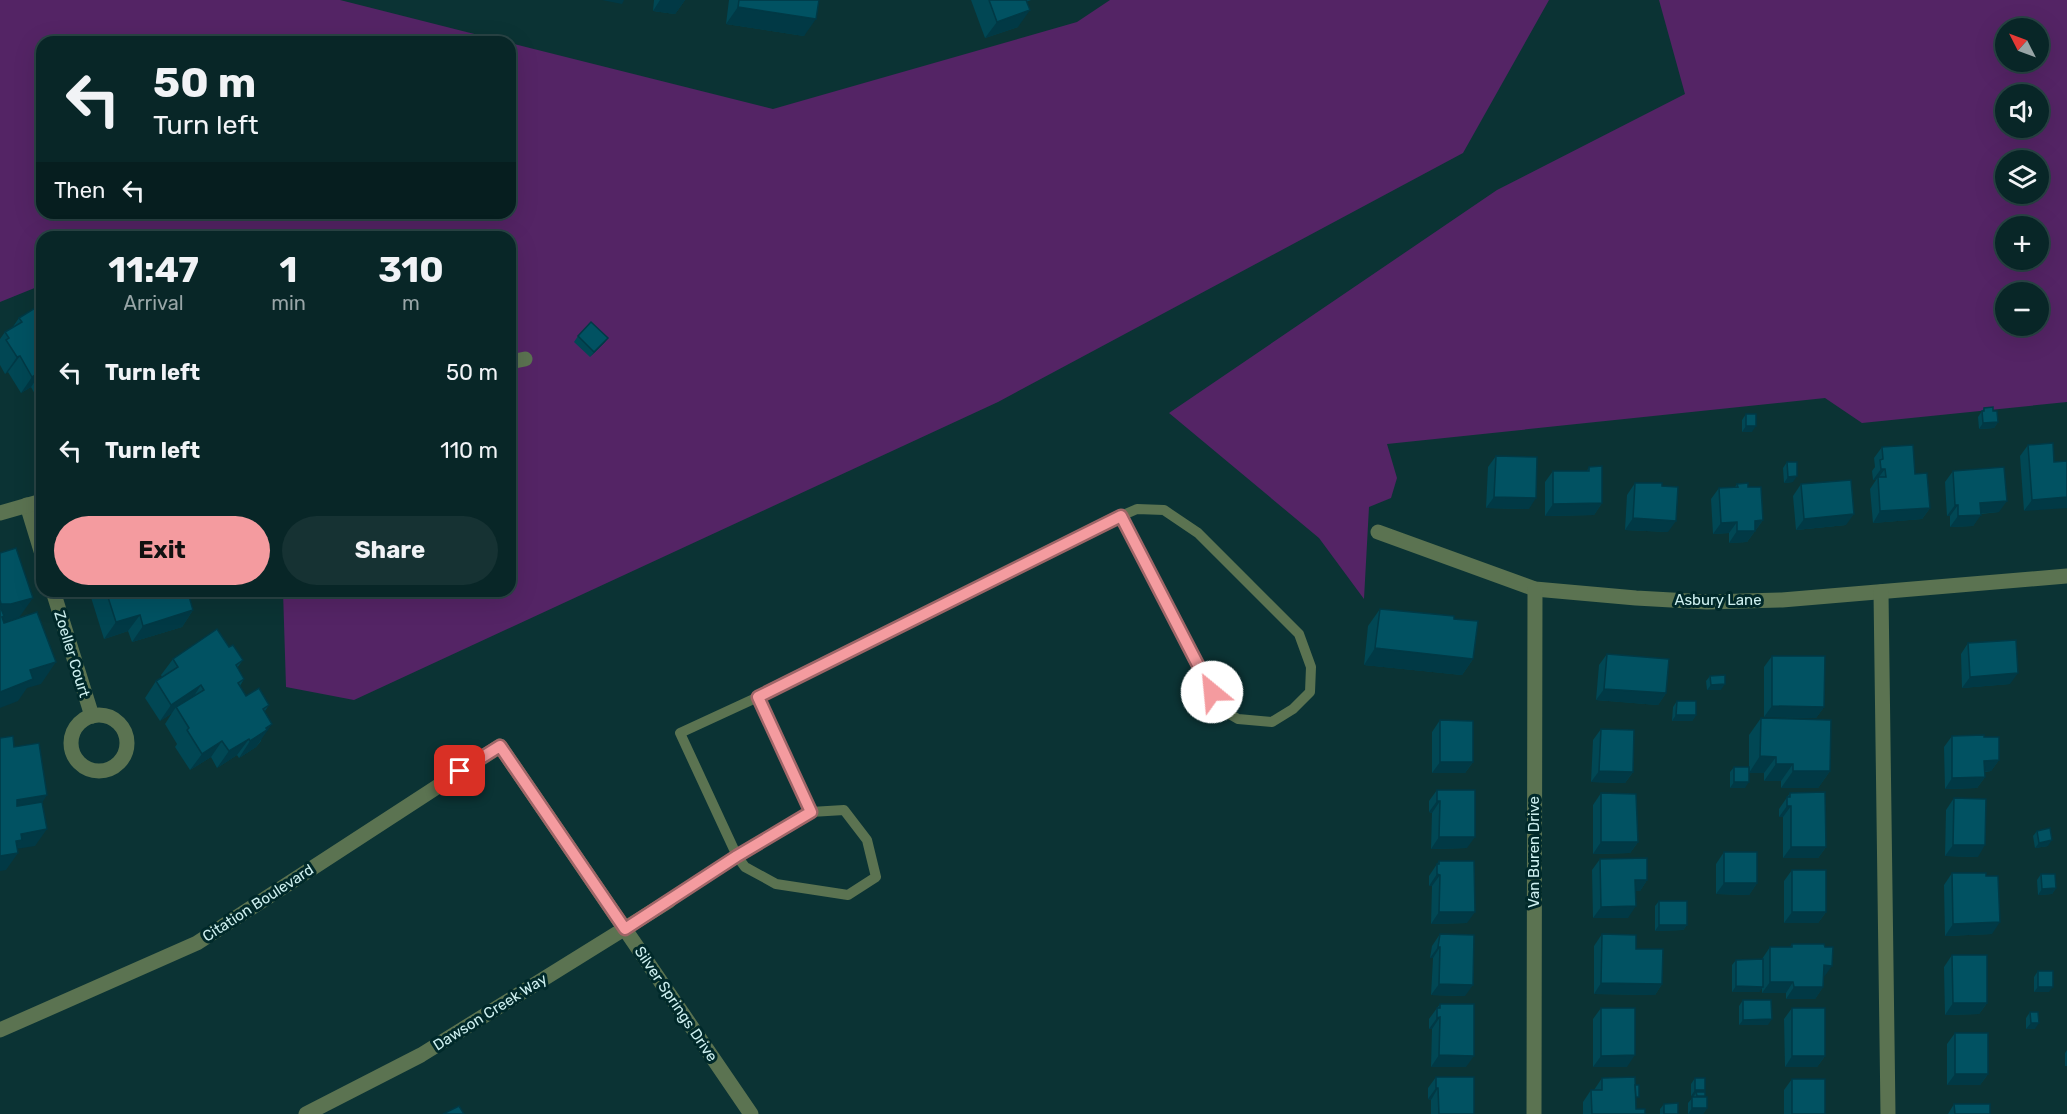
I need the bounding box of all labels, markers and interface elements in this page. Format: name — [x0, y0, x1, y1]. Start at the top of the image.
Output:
north arrow — [1995, 18, 2049, 72]
map controls — [1995, 18, 2049, 336]
text: 50 m — [153, 58, 256, 108]
icon: left — [54, 60, 132, 138]
button: sound — [1995, 84, 2049, 138]
text: Turn left — [153, 109, 258, 141]
button: layers — [1995, 150, 2049, 204]
icon: left — [117, 174, 150, 207]
text: Then — [54, 177, 105, 204]
button: + — [1995, 216, 2049, 270]
text: 11:47 — [108, 248, 199, 291]
text: 1 — [280, 248, 297, 291]
text: 310 — [378, 248, 444, 291]
button: − — [1995, 282, 2049, 336]
text: Arrival — [124, 291, 184, 315]
text: min — [271, 291, 306, 315]
text: m — [402, 291, 420, 315]
icon: left — [54, 356, 87, 389]
text: Turn left — [105, 359, 200, 386]
text: 50 m — [446, 359, 498, 386]
icon: left — [54, 434, 87, 467]
text: Turn left — [105, 437, 200, 464]
text: 110 m — [440, 437, 498, 464]
button: Exit — [54, 516, 270, 585]
button: Share — [282, 516, 498, 585]
street label: Asbury Lane — [1674, 591, 1762, 609]
street label: Zoeller Court — [50, 608, 94, 700]
position arrow — [1180, 660, 1244, 724]
pin — [434, 745, 485, 796]
icon: arrive — [443, 754, 476, 787]
street label: Van Buren Drive — [1525, 796, 1543, 908]
street label: Citation Boulevard — [199, 860, 317, 946]
street label: Silver Springs Drive — [631, 943, 721, 1065]
street label: Dawson Creek Way — [430, 970, 550, 1054]

